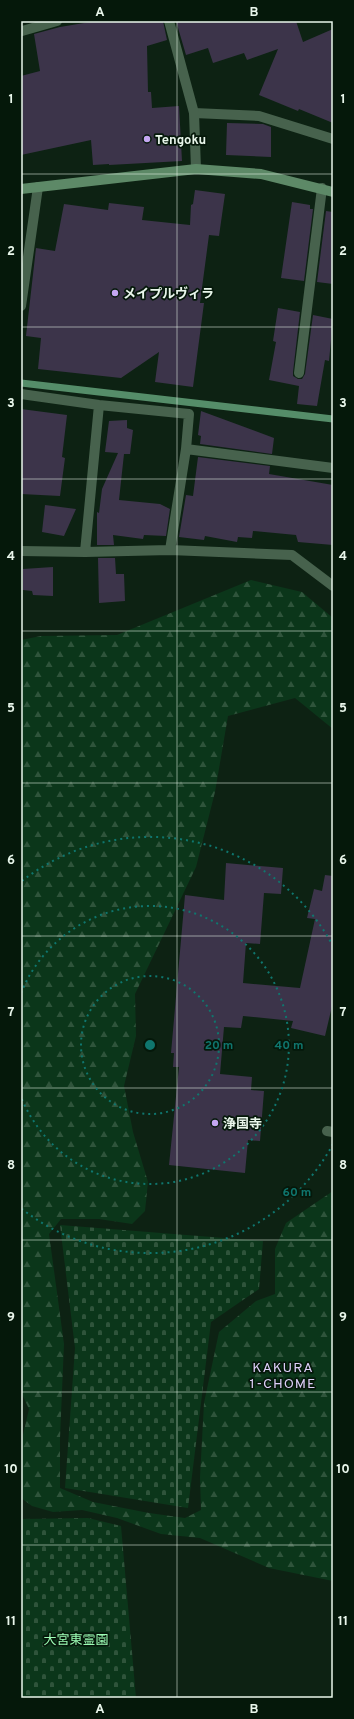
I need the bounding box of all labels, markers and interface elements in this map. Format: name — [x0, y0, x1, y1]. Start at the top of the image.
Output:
text: A — [95, 5, 105, 21]
text: B — [250, 5, 259, 21]
text: 1 — [8, 92, 14, 108]
text: 1 — [340, 92, 346, 108]
place label: Tengoku — [155, 133, 206, 149]
marker: Tengoku — [142, 134, 152, 144]
text: 2 — [7, 244, 15, 260]
text: 2 — [339, 244, 347, 260]
place label: メイプルヴィラ — [123, 286, 214, 303]
marker: メイプルヴィラ — [110, 288, 120, 298]
text: 3 — [7, 396, 15, 412]
text: 3 — [339, 396, 347, 412]
text: 4 — [7, 549, 15, 565]
text: 4 — [339, 549, 347, 565]
text: 5 — [7, 701, 15, 717]
text: 5 — [339, 701, 347, 717]
text: 6 — [7, 853, 15, 869]
text: 6 — [339, 853, 347, 869]
text: 7 — [8, 1005, 15, 1021]
text: 7 — [340, 1005, 347, 1021]
centre of rings — [143, 1038, 157, 1052]
text: 20 m — [205, 1038, 233, 1054]
text: 40 m — [274, 1038, 304, 1054]
place label: 浄国寺 — [223, 1116, 262, 1133]
marker: 浄国寺 — [210, 1118, 220, 1128]
text: 8 — [7, 1158, 15, 1174]
text: 8 — [339, 1158, 347, 1174]
text: 60 m — [283, 1185, 311, 1201]
text: 9 — [7, 1310, 15, 1326]
text: 9 — [339, 1310, 347, 1326]
district label: KAKURA 1-CHOME — [250, 1360, 316, 1393]
text: 10 — [4, 1462, 18, 1478]
text: 10 — [336, 1462, 350, 1478]
text: 11 — [6, 1614, 16, 1630]
text: 11 — [338, 1614, 348, 1630]
park label: 大宮東霊園 — [43, 1633, 109, 1649]
text: A — [95, 1702, 105, 1718]
text: B — [250, 1702, 259, 1718]

